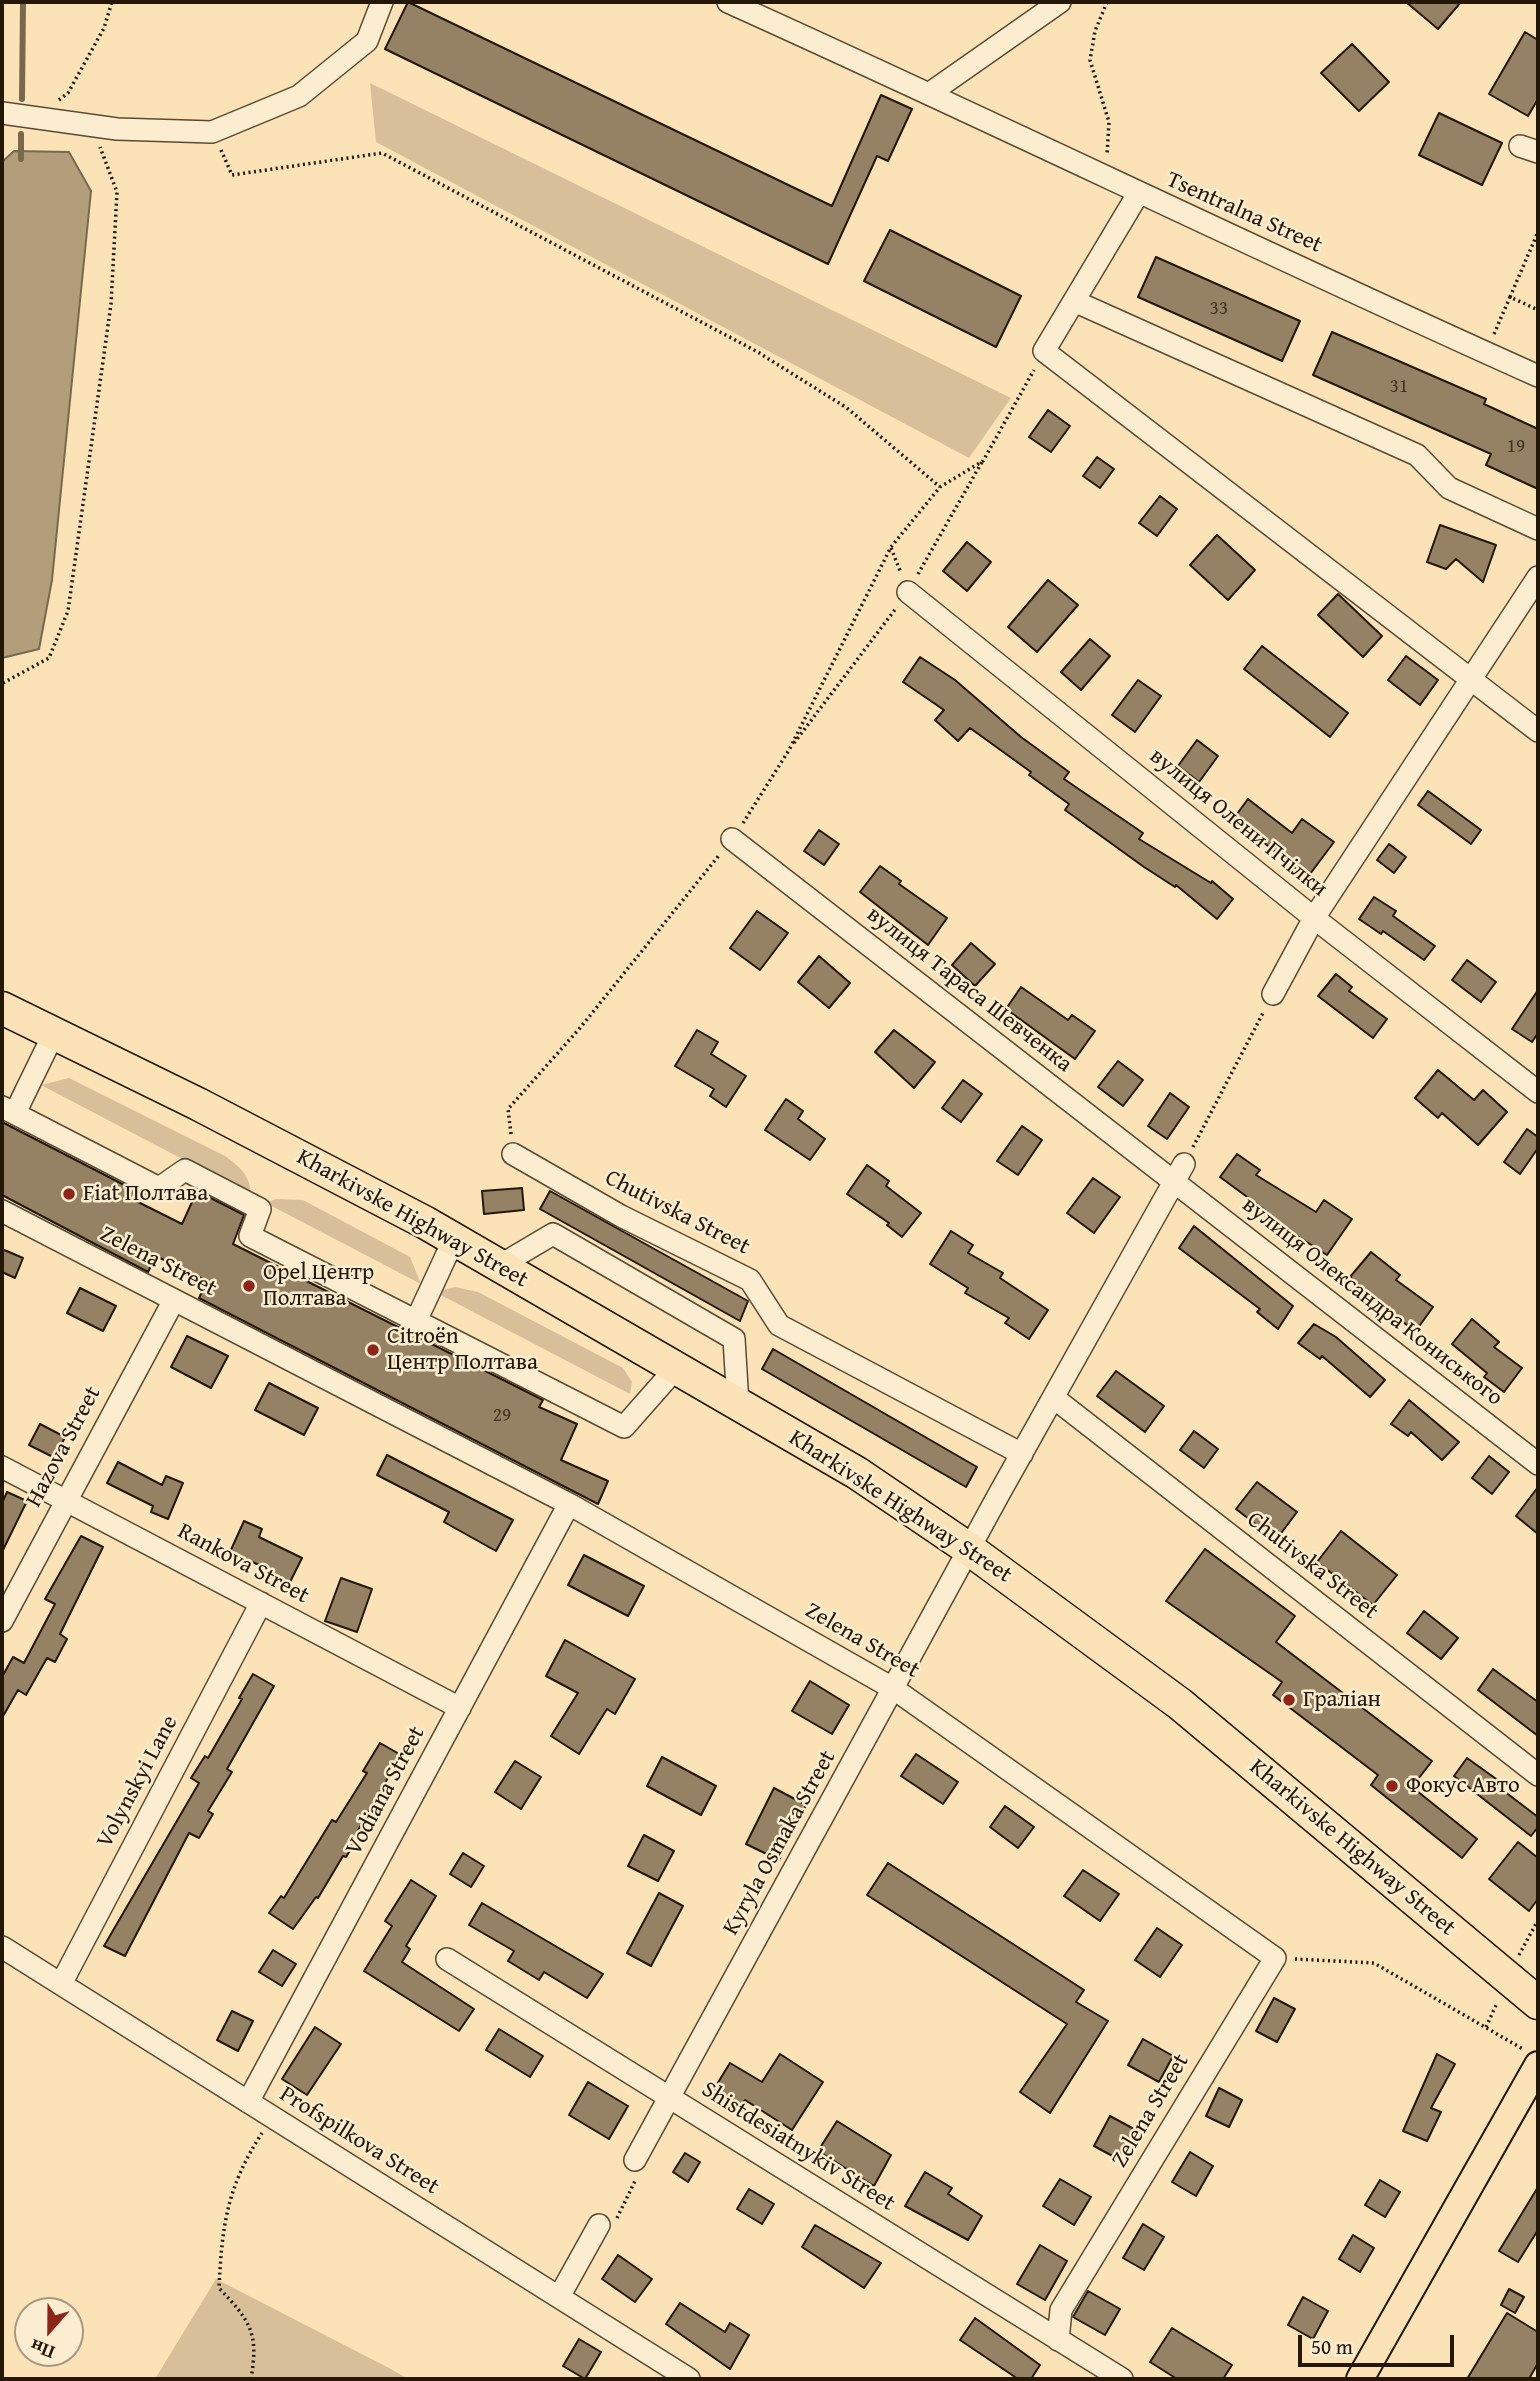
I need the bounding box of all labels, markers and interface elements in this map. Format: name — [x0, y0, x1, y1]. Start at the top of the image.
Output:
street label: Tsentralna Street — [1162, 166, 1326, 260]
house number: 33 — [1210, 298, 1228, 320]
house number: 31 — [1390, 376, 1408, 398]
house number: 19 — [1507, 436, 1525, 458]
street label: вулиця Олени Пчілки — [1144, 743, 1332, 903]
street label: вулиця Тараса Шевченка — [861, 901, 1077, 1079]
street label: Kharkivske Highway Street — [291, 1144, 533, 1294]
street label: Chutivska Street — [600, 1165, 754, 1261]
place label: Fiat Полтава — [83, 1180, 208, 1208]
marker: Fiat Полтава — [61, 1186, 77, 1202]
street label: вулиця Олександра Кониського — [1236, 1192, 1508, 1412]
street label: Zelena Street — [95, 1221, 221, 1303]
place label: Opel Центр Полтава — [263, 1259, 374, 1313]
marker: Opel Центр Полтава — [241, 1278, 257, 1294]
place label: Citroën Центр Полтава — [387, 1323, 538, 1377]
marker: Citroën Центр Полтава — [365, 1342, 381, 1358]
street label: Hazova Street — [21, 1382, 107, 1512]
house number: 29 — [493, 1405, 511, 1427]
street label: Kharkivske Highway Street — [783, 1425, 1017, 1589]
street label: Chutivska Street — [1241, 1506, 1383, 1626]
street label: Rankova Street — [173, 1518, 313, 1610]
street label: Zelena Street — [800, 1597, 924, 1685]
place label: Граліан — [1303, 1686, 1381, 1714]
marker: Граліан — [1281, 1692, 1297, 1708]
street label: Volynskyi Lane — [92, 1711, 184, 1853]
street label: Vodiana Street — [340, 1722, 432, 1860]
street label: Kyryla Osmaka Street — [718, 1746, 842, 1940]
street label: Kharkivske Highway Street — [1243, 1754, 1461, 1942]
place label: Фокус Авто — [1406, 1772, 1520, 1800]
marker: Фокус Авто — [1384, 1778, 1400, 1794]
street label: Zelena Street — [1106, 2049, 1196, 2173]
street label: Shistdesiatnykiv Street — [696, 2076, 900, 2218]
street label: Profspilkova Street — [274, 2081, 444, 2201]
north arrow — [14, 2297, 84, 2367]
scale bar — [1302, 2322, 1458, 2366]
text: 50 m — [1311, 2331, 1353, 2362]
text: Пн — [26, 2332, 59, 2367]

